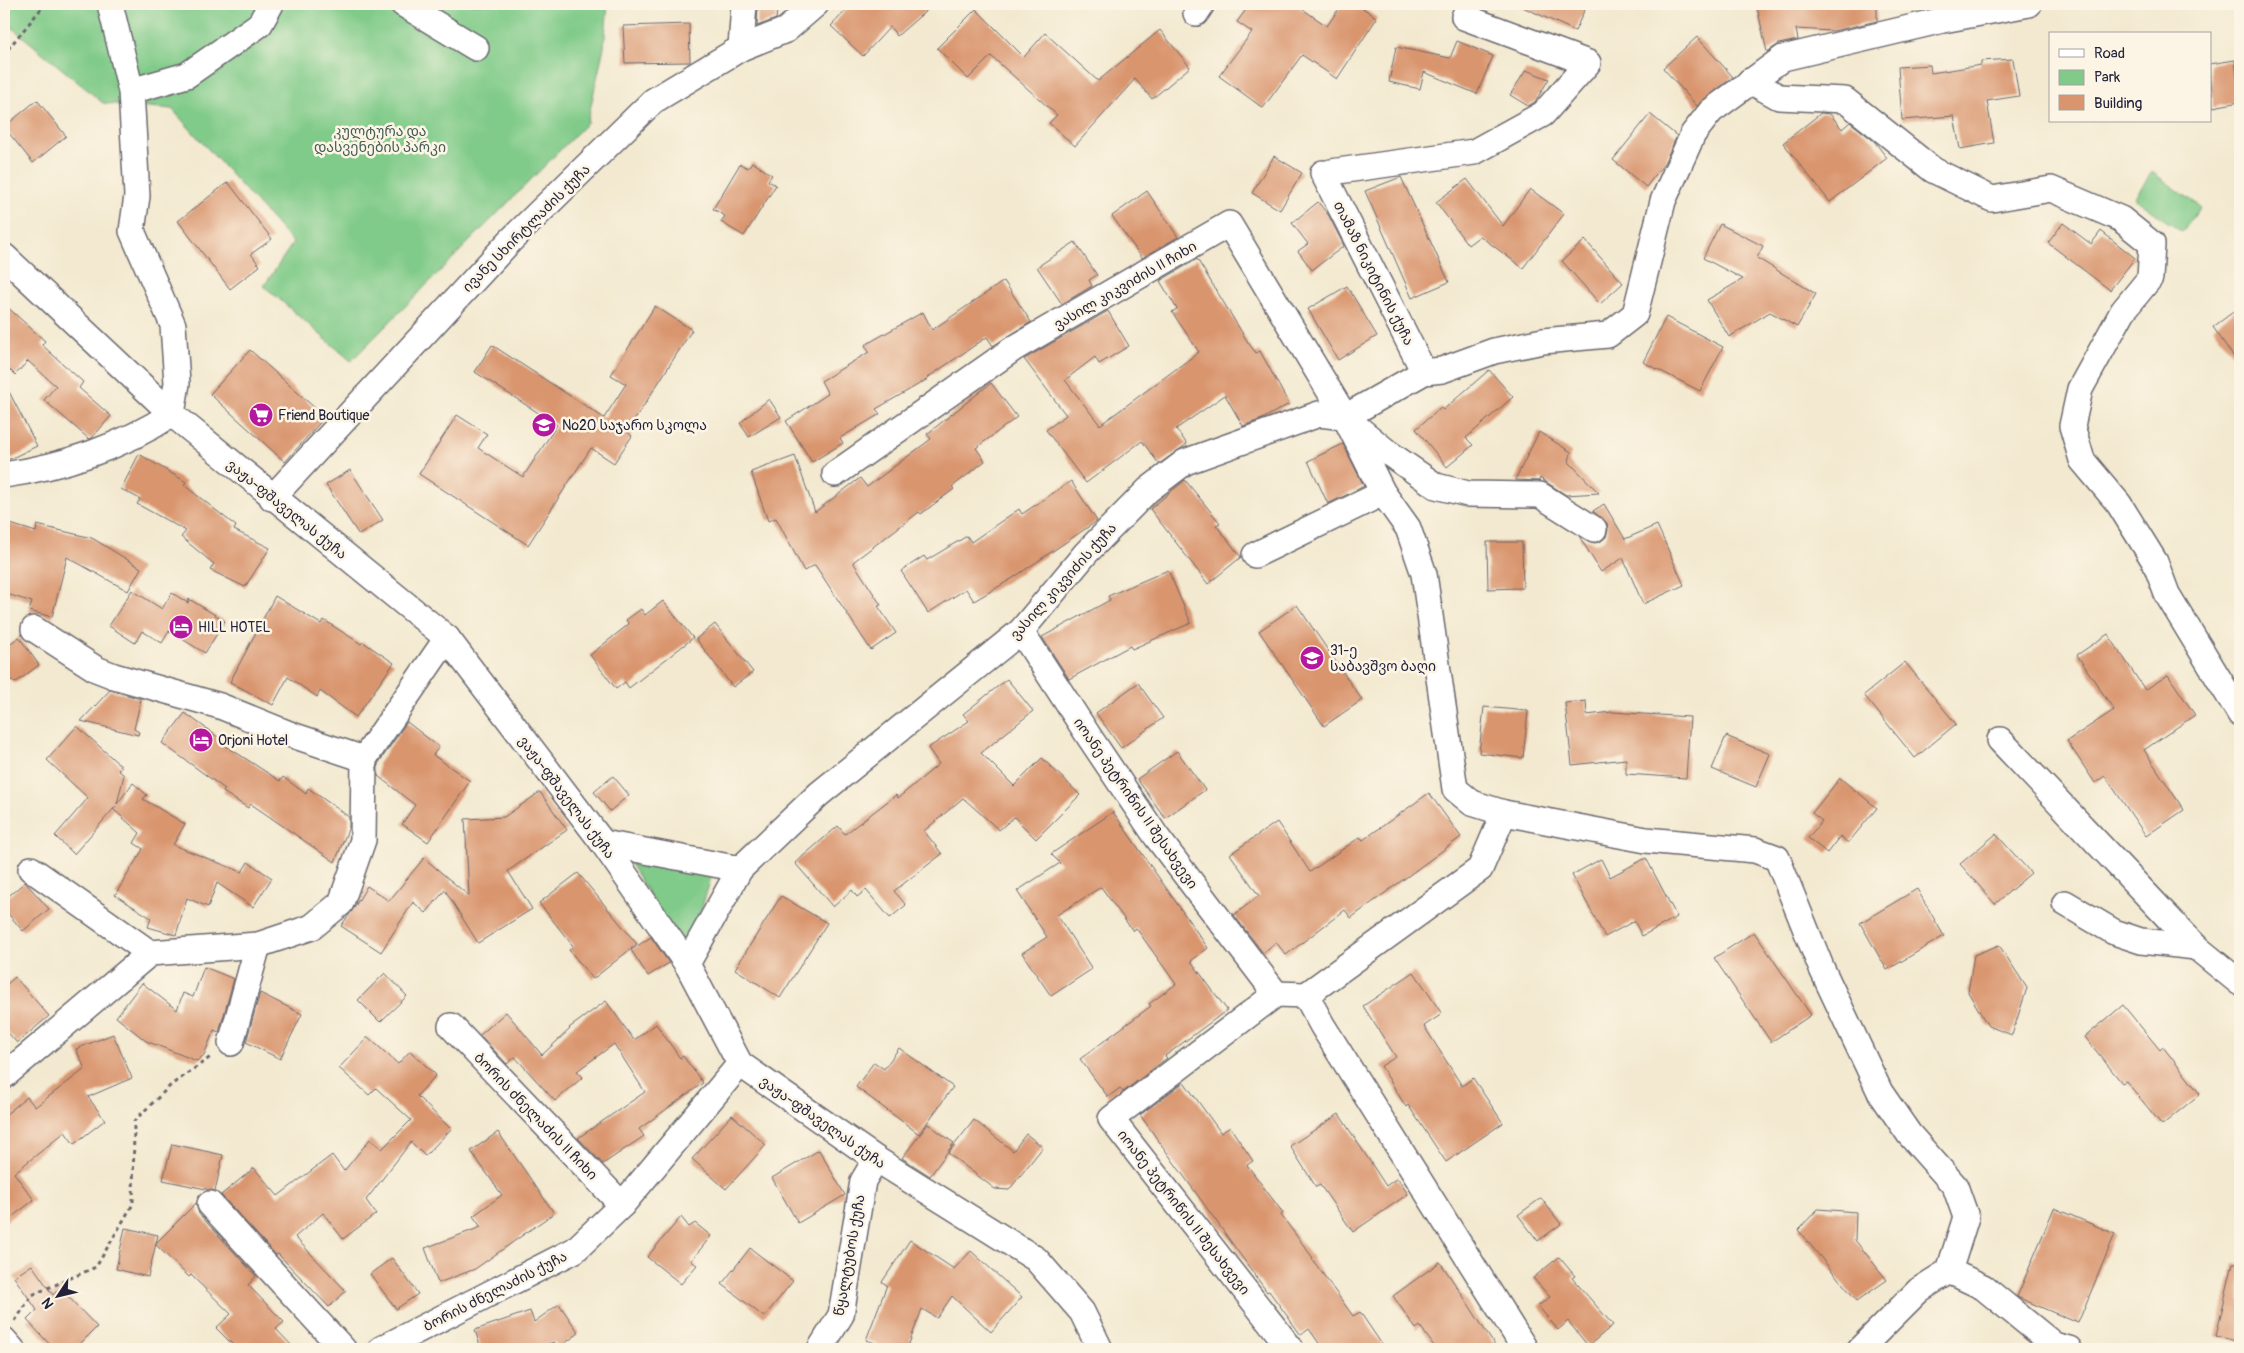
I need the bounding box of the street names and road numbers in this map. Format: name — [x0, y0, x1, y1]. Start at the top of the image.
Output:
street label: ივანე სხირტლაძის ქუჩა — [459, 161, 594, 296]
street label: თამაზ ნიკიტინის ქუჩა — [1330, 198, 1417, 348]
street label: ვასილ კიკვიძის II ჩიხი — [1051, 238, 1200, 333]
street label: ვაჟა-ფშაველას ქუჩა — [223, 456, 350, 563]
street label: ვასილ კიკვიძის ქუჩა — [1007, 520, 1120, 643]
street label: იოანე პეტრიწის II შესახვევი — [1070, 715, 1201, 892]
street label: ვაჟა-ფშაველას ქუჩა — [515, 733, 618, 862]
street label: ბორის ძნელაძის II ჩიხი — [470, 1049, 601, 1184]
street label: ვაჟა-ფშაველას ქუჩა — [757, 1073, 889, 1172]
street label: იოანე პეტრიწის II შესახვევი — [1114, 1126, 1253, 1298]
street label: წყალტუბოს ქუჩა — [830, 1193, 869, 1317]
street label: ბორის ძნელაძის ქუჩა — [420, 1248, 570, 1335]

